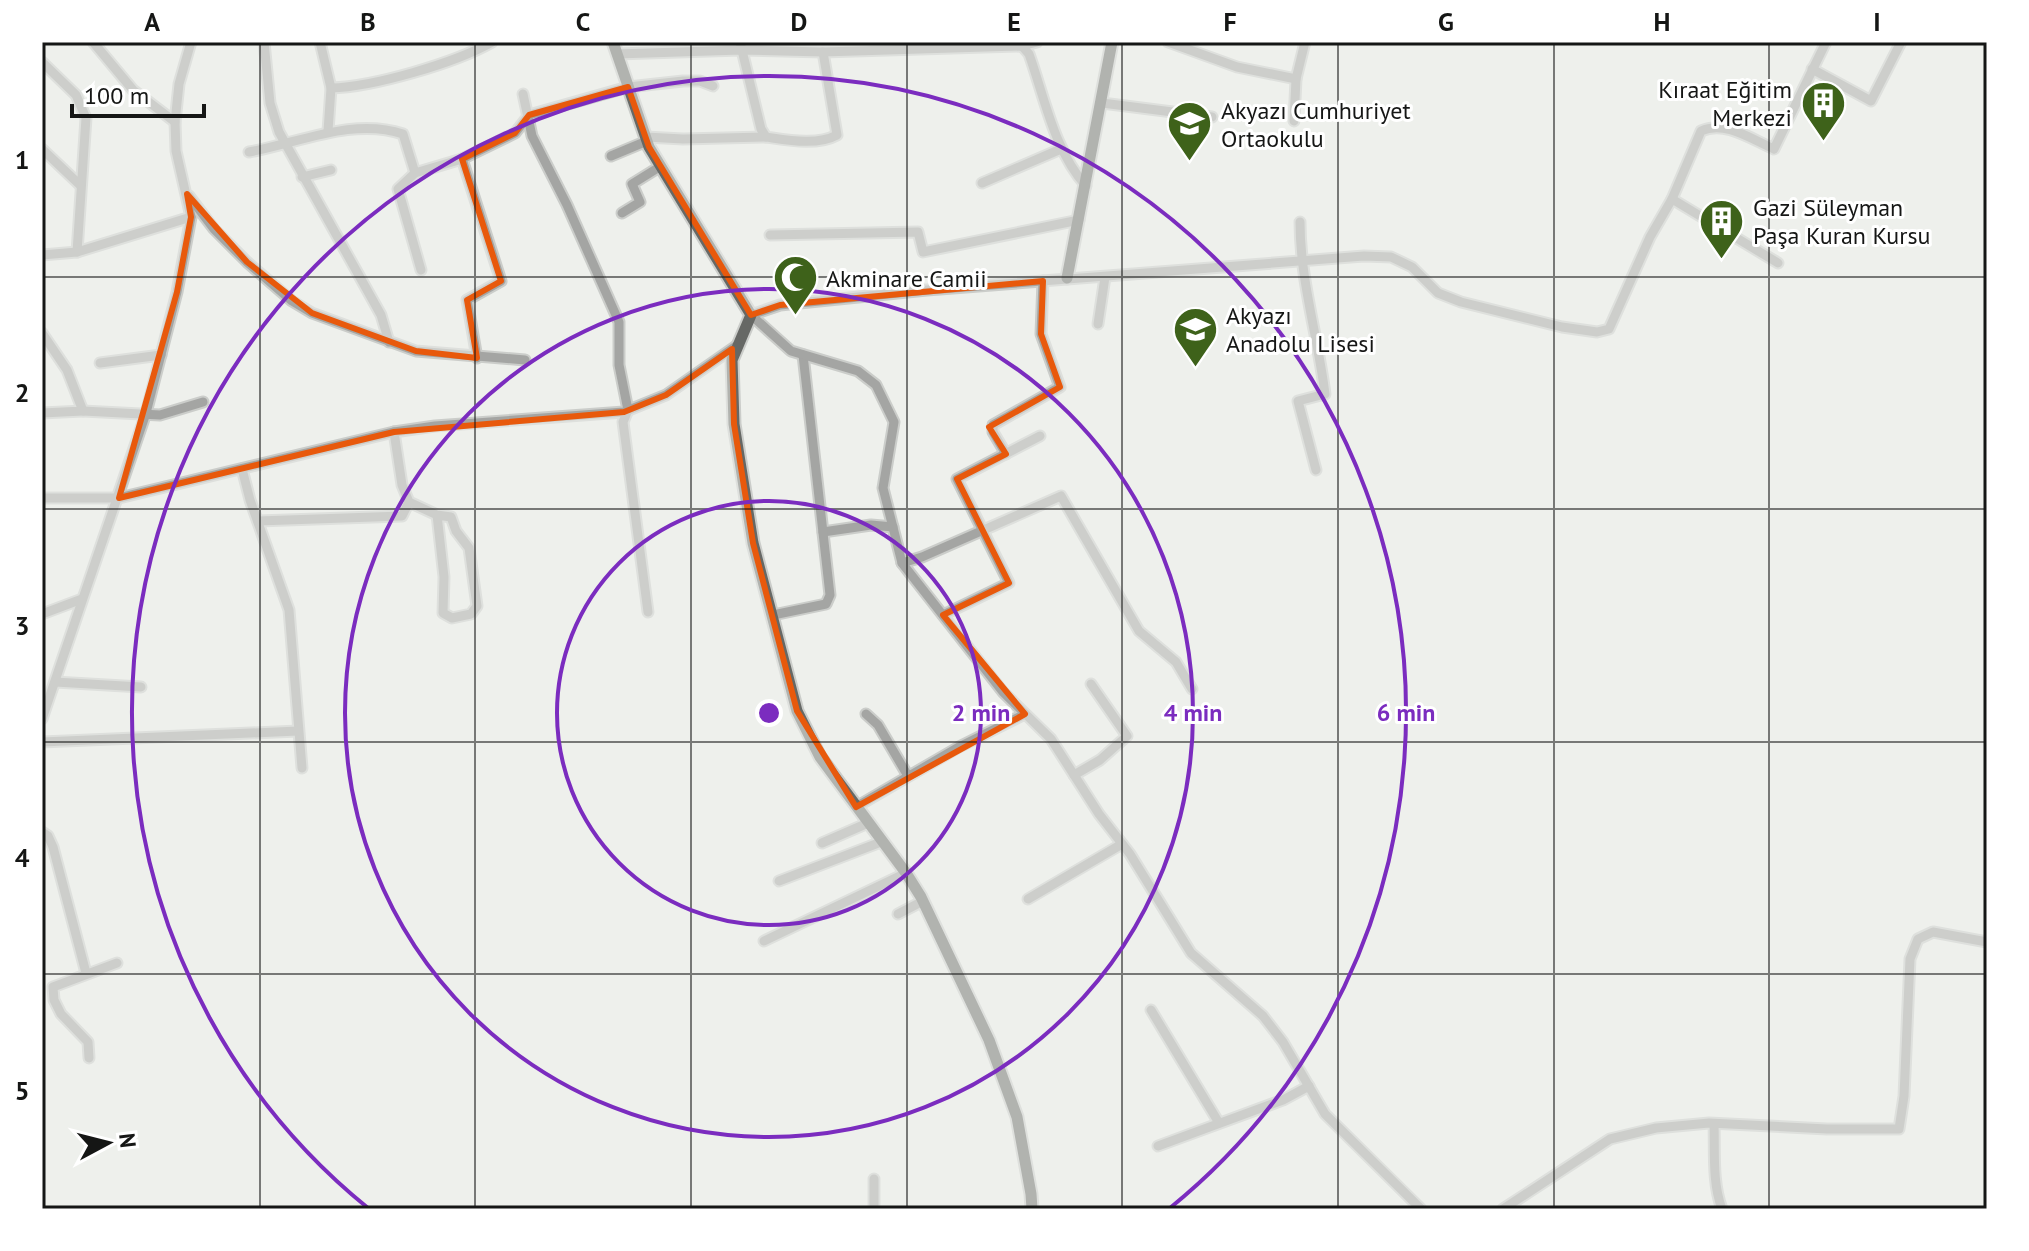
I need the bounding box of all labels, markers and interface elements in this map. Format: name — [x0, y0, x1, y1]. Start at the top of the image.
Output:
text: A — [144, 5, 160, 38]
text: B — [360, 5, 376, 38]
text: C — [576, 5, 590, 38]
text: D — [791, 5, 807, 38]
text: E — [1007, 5, 1021, 38]
text: F — [1223, 5, 1237, 38]
text: G — [1438, 5, 1454, 38]
text: H — [1654, 5, 1670, 38]
text: I — [1873, 5, 1881, 38]
scale bar — [72, 68, 204, 118]
place label: Kıraat Eğitim Merkezi — [1658, 74, 1792, 133]
building icon: Kıraat Eğitim Merkezi — [1799, 79, 1847, 142]
text: 100 m — [84, 80, 149, 111]
place label: Akyazı Cumhuriyet Ortaokulu — [1221, 95, 1411, 154]
school or university icon: Akyazı Cumhuriyet Ortaokulu — [1166, 100, 1214, 163]
text: 1 — [15, 143, 29, 176]
place label: Gazi Süleyman Paşa Kuran Kursu — [1753, 192, 1931, 251]
building icon: Gazi Süleyman Paşa Kuran Kursu — [1698, 197, 1746, 260]
mosque icon: Akminare Camii — [771, 254, 819, 317]
place label: Akminare Camii — [826, 263, 987, 294]
place label: Akyazı Anadolu Lisesi — [1226, 300, 1375, 359]
school or university icon: Akyazı Anadolu Lisesi — [1171, 305, 1219, 368]
text: 2 — [15, 376, 29, 409]
text: 3 — [15, 609, 29, 642]
text: 2 min — [952, 697, 1010, 728]
text: 4 min — [1164, 697, 1222, 728]
text: 6 min — [1377, 697, 1435, 728]
centre of rings — [755, 699, 783, 727]
text: 4 — [15, 841, 30, 874]
text: 5 — [15, 1074, 29, 1107]
north arrow — [68, 1103, 148, 1183]
text: N — [113, 1132, 143, 1149]

